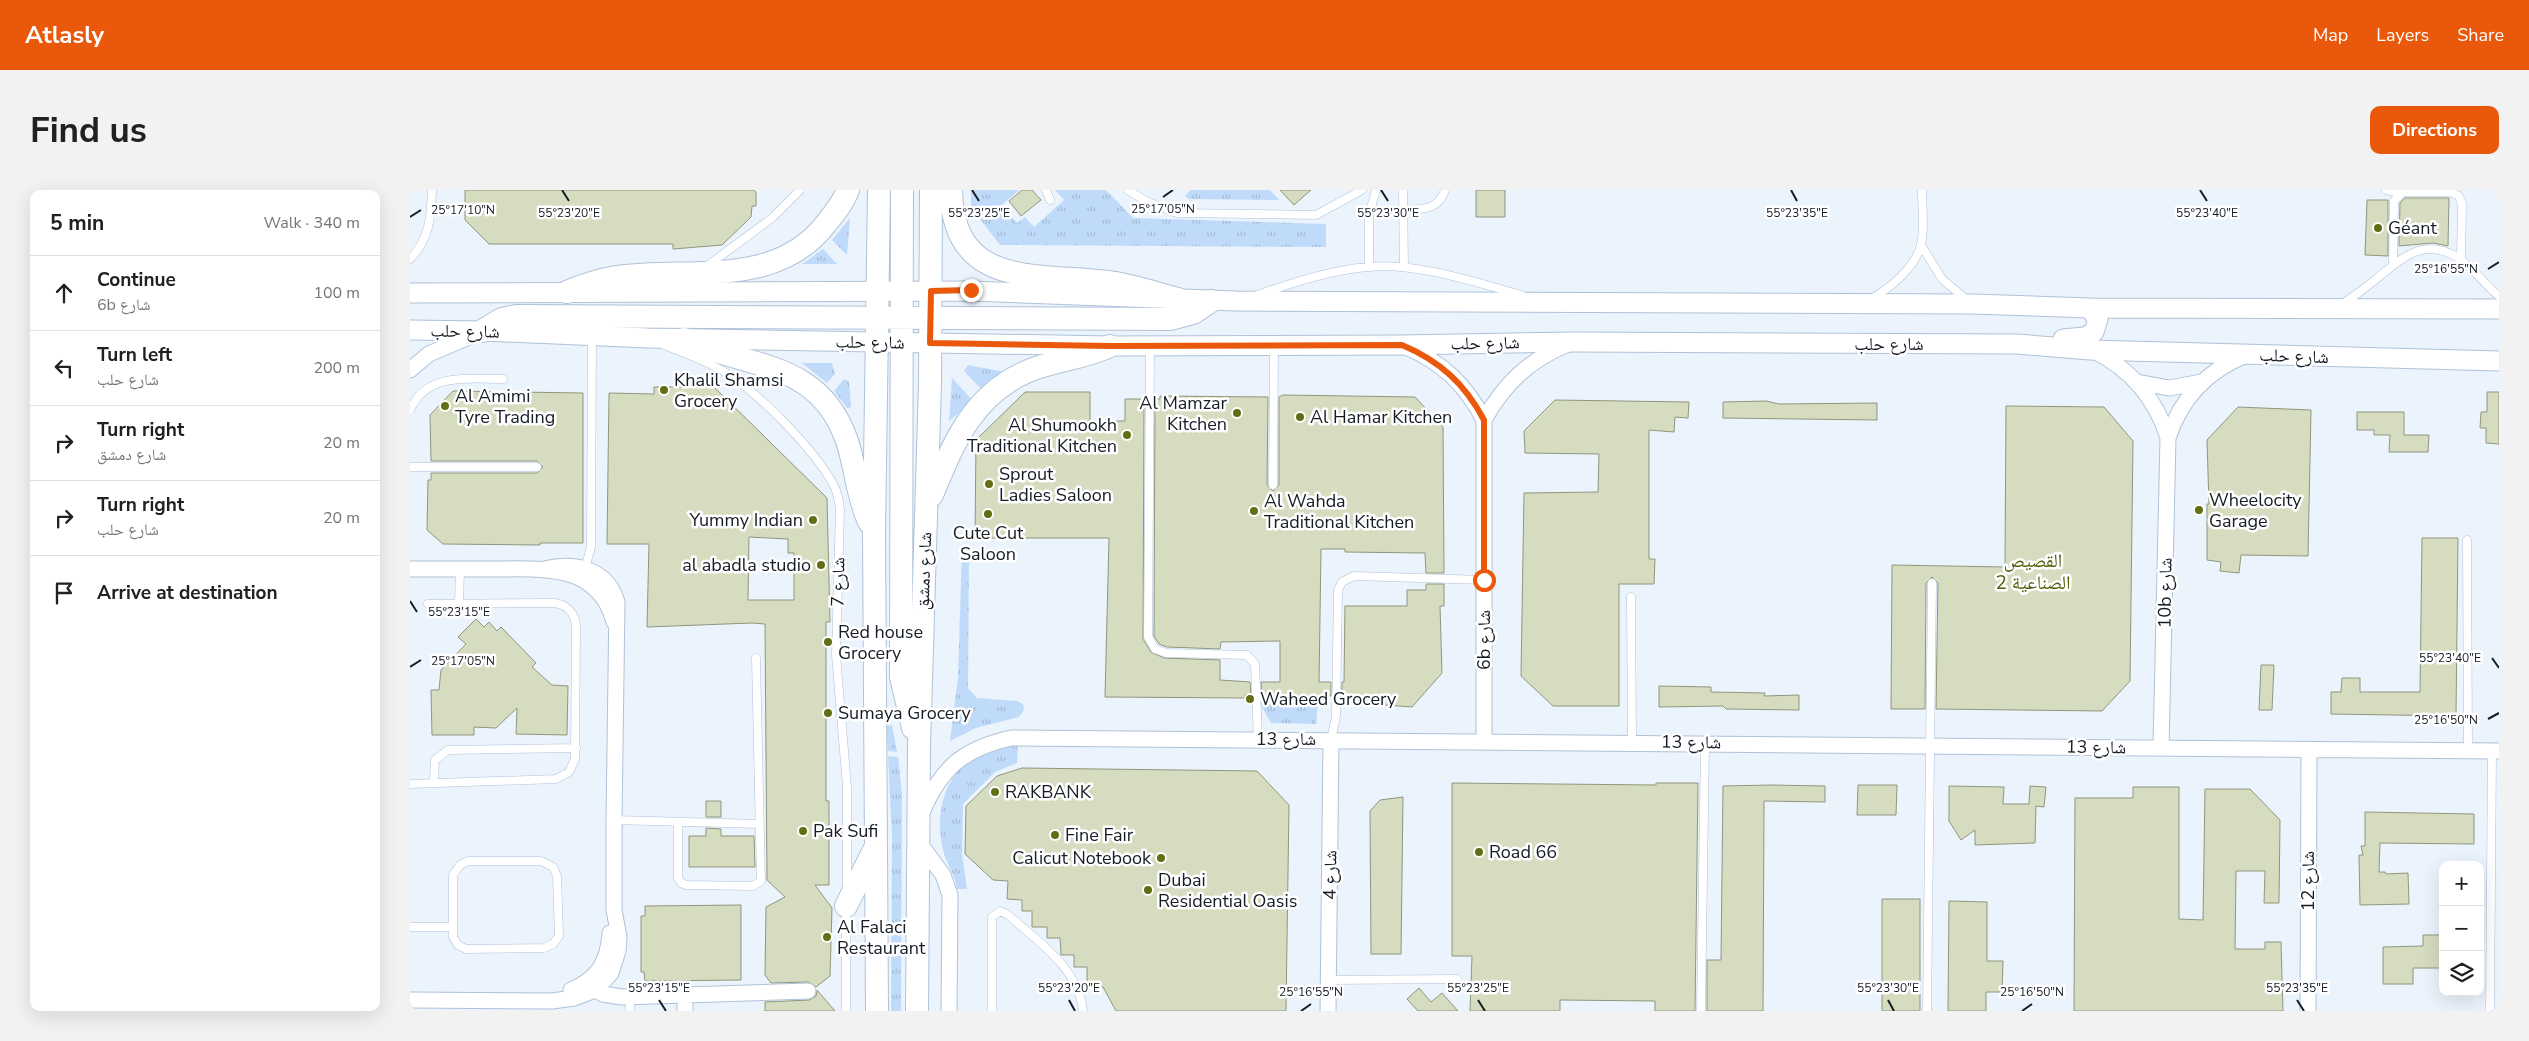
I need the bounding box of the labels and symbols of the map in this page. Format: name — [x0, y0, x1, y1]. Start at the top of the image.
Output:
text: 25°17'05"N — [1131, 201, 1195, 217]
text: 25°17'10"N — [431, 202, 495, 218]
text: 55°23'20"E — [538, 205, 600, 221]
text: 55°23'25"E — [948, 205, 1010, 221]
text: 55°23'30"E — [1357, 205, 1419, 221]
text: 55°23'35"E — [1766, 205, 1828, 221]
text: 55°23'40"E — [2176, 205, 2238, 221]
place label: Géant — [2388, 216, 2437, 240]
marker: Géant — [2372, 222, 2384, 234]
text: 25°16'55"N — [2414, 261, 2478, 277]
route end — [960, 279, 983, 302]
street label: شارع حلب — [430, 318, 500, 344]
street label: شارع حلب — [835, 329, 905, 355]
street label: شارع حلب — [1450, 330, 1520, 356]
street label: شارع حلب — [1854, 332, 1924, 356]
street label: شارع حلب — [2259, 343, 2329, 369]
place label: Khalil Shamsi Grocery — [674, 368, 784, 413]
place label: Al Amimi Tyre Trading — [455, 384, 555, 429]
marker: Khalil Shamsi Grocery — [658, 384, 670, 396]
place label: Al Mamzar Kitchen — [1139, 391, 1228, 436]
marker: Al Amimi Tyre Trading — [439, 400, 451, 412]
place label: Al Hamar Kitchen — [1310, 405, 1452, 429]
marker: Al Mamzar Kitchen — [1231, 407, 1243, 419]
marker: Al Hamar Kitchen — [1294, 411, 1306, 423]
place label: Al Shumookh Traditional Kitchen — [967, 413, 1117, 458]
marker: Al Shumookh Traditional Kitchen — [1121, 429, 1133, 441]
place label: Sprout Ladies Saloon — [999, 462, 1112, 507]
marker: Sprout Ladies Saloon — [983, 478, 995, 490]
place label: Wheelocity Garage — [2209, 488, 2302, 533]
place label: Al Wahda Traditional Kitchen — [1264, 489, 1414, 534]
marker: Wheelocity Garage — [2193, 504, 2205, 516]
marker: Al Wahda Traditional Kitchen — [1248, 505, 1260, 517]
place label: Yummy Indian — [689, 508, 803, 532]
marker: Cute Cut Saloon — [982, 508, 994, 520]
marker: Yummy Indian — [807, 514, 819, 526]
place label: Cute Cut Saloon — [953, 521, 1024, 566]
street label: شارع دمشق — [911, 532, 937, 610]
district label: القصيص الصناعية 2 — [1996, 548, 2071, 596]
place label: al abadla studio — [682, 553, 811, 577]
street label: شارع 7 — [826, 557, 850, 607]
street label: 10b شارع — [2152, 557, 2178, 629]
marker: al abadla studio — [815, 559, 827, 571]
route start — [1473, 569, 1496, 592]
text: 55°23'15"E — [428, 604, 490, 620]
street label: 6b شارع — [1472, 610, 1496, 670]
place label: Red house Grocery — [838, 620, 923, 665]
marker: Red house Grocery — [822, 636, 834, 648]
text: 55°23'40"E — [2419, 650, 2481, 666]
text: 25°17'05"N — [431, 653, 495, 669]
place label: Waheed Grocery — [1260, 687, 1397, 711]
marker: Waheed Grocery — [1244, 693, 1256, 705]
place label: Sumaya Grocery — [838, 701, 971, 725]
marker: Sumaya Grocery — [822, 707, 834, 719]
text: 25°16'50"N — [2414, 712, 2478, 728]
street label: شارع 13 — [1256, 727, 1316, 751]
street label: شارع 13 — [1661, 729, 1721, 755]
street label: شارع 13 — [2066, 734, 2126, 760]
place label: RAKBANK — [1005, 780, 1092, 804]
marker: RAKBANK — [989, 786, 1001, 798]
place label: Pak Sufi — [813, 819, 878, 843]
place label: Fine Fair — [1065, 823, 1134, 847]
marker: Pak Sufi — [797, 825, 809, 837]
marker: Fine Fair — [1049, 829, 1061, 841]
place label: Road 66 — [1489, 840, 1557, 864]
place label: Calicut Notebook — [1012, 846, 1152, 870]
marker: Road 66 — [1473, 846, 1485, 858]
street label: شارع 4 — [1318, 850, 1342, 900]
street label: شارع 12 — [2296, 851, 2320, 911]
marker: Calicut Notebook — [1155, 852, 1167, 864]
place label: Dubai Residential Oasis — [1158, 868, 1297, 913]
marker: Dubai Residential Oasis — [1142, 884, 1154, 896]
place label: Al Falaci Restaurant — [837, 915, 926, 960]
marker: Al Falaci Restaurant — [821, 931, 833, 943]
text: 55°23'15"E — [628, 980, 690, 996]
text: 55°23'20"E — [1038, 980, 1100, 996]
text: 55°23'25"E — [1447, 980, 1509, 996]
text: 55°23'30"E — [1857, 980, 1919, 996]
text: 55°23'35"E — [2266, 980, 2328, 996]
text: 25°16'55"N — [1279, 984, 1343, 1000]
text: 25°16'50"N — [2000, 984, 2064, 1000]

